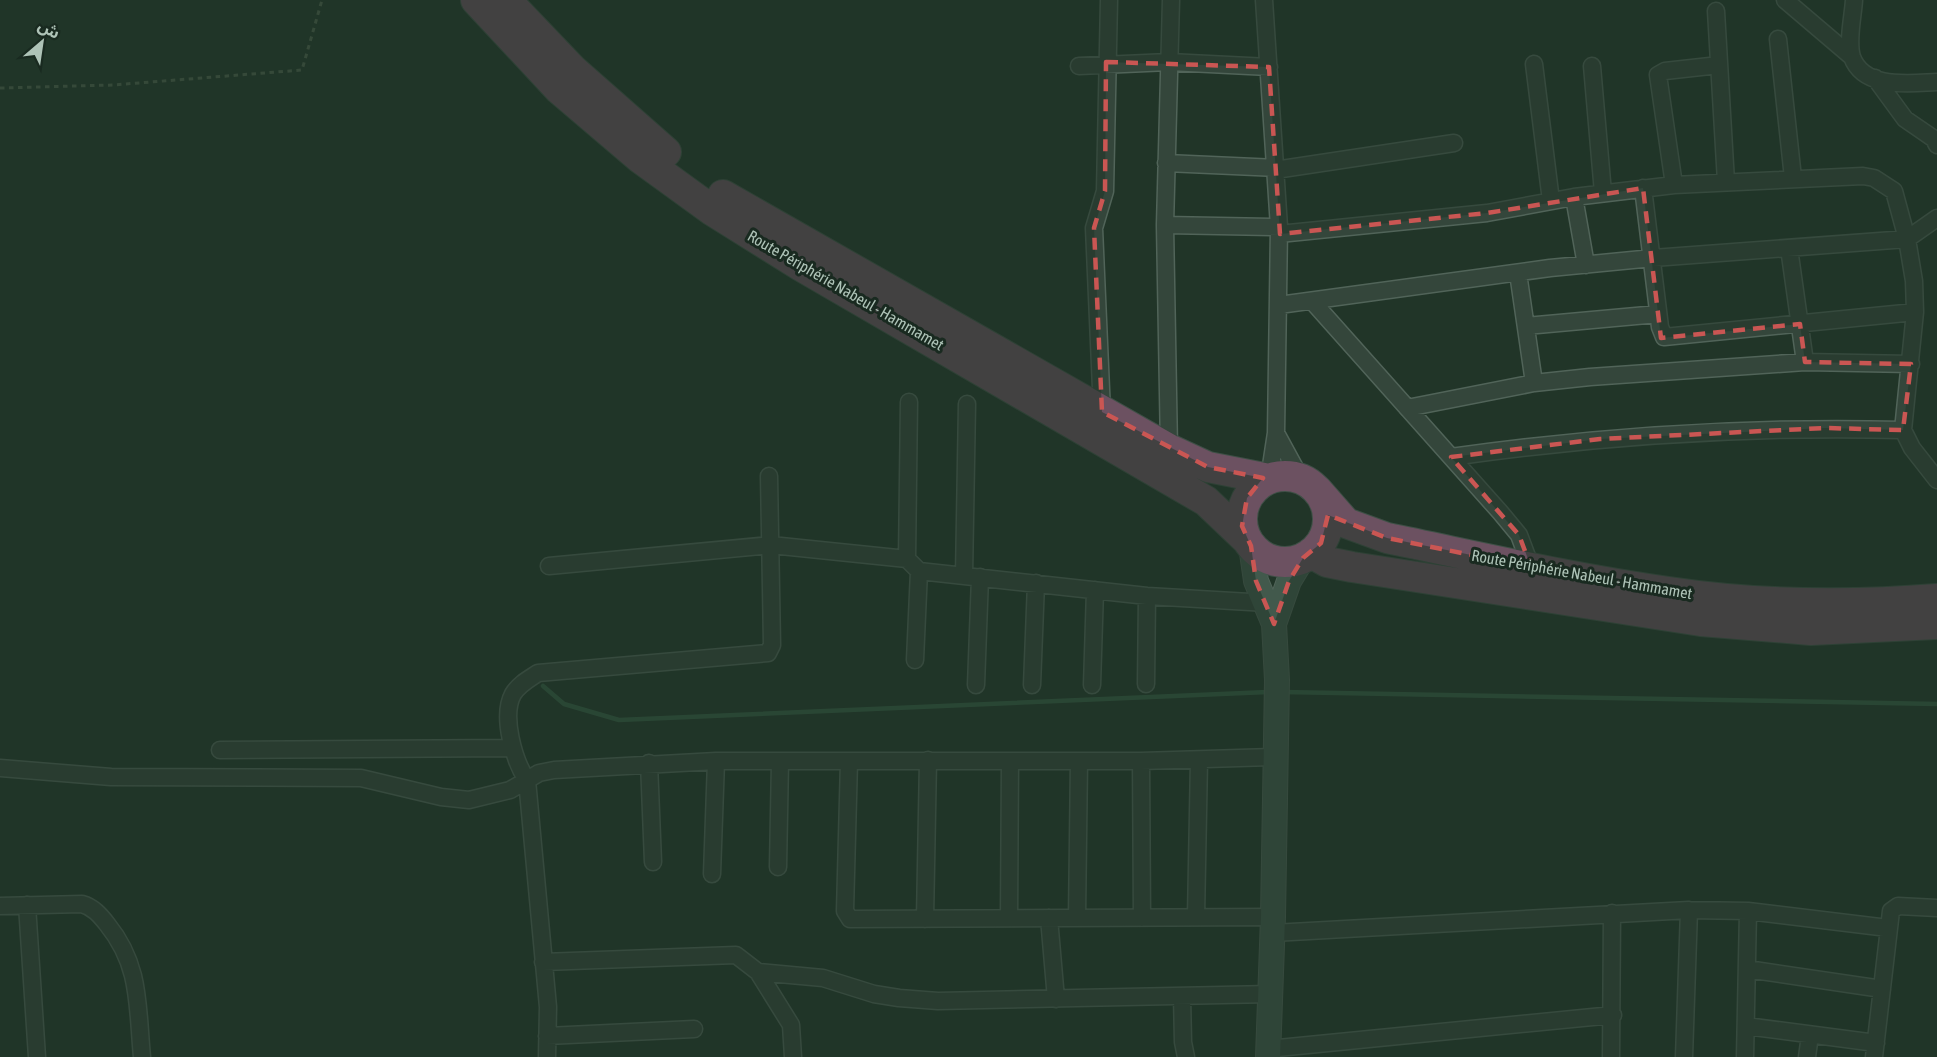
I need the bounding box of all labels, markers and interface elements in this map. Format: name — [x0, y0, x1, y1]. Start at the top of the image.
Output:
north arrow — [12, 12, 72, 72]
text: ش — [35, 16, 63, 43]
street label: Route Périphérie Nabeul - Hammamet — [744, 226, 948, 355]
street label: Route Périphérie Nabeul - Hammamet — [1470, 546, 1694, 603]

